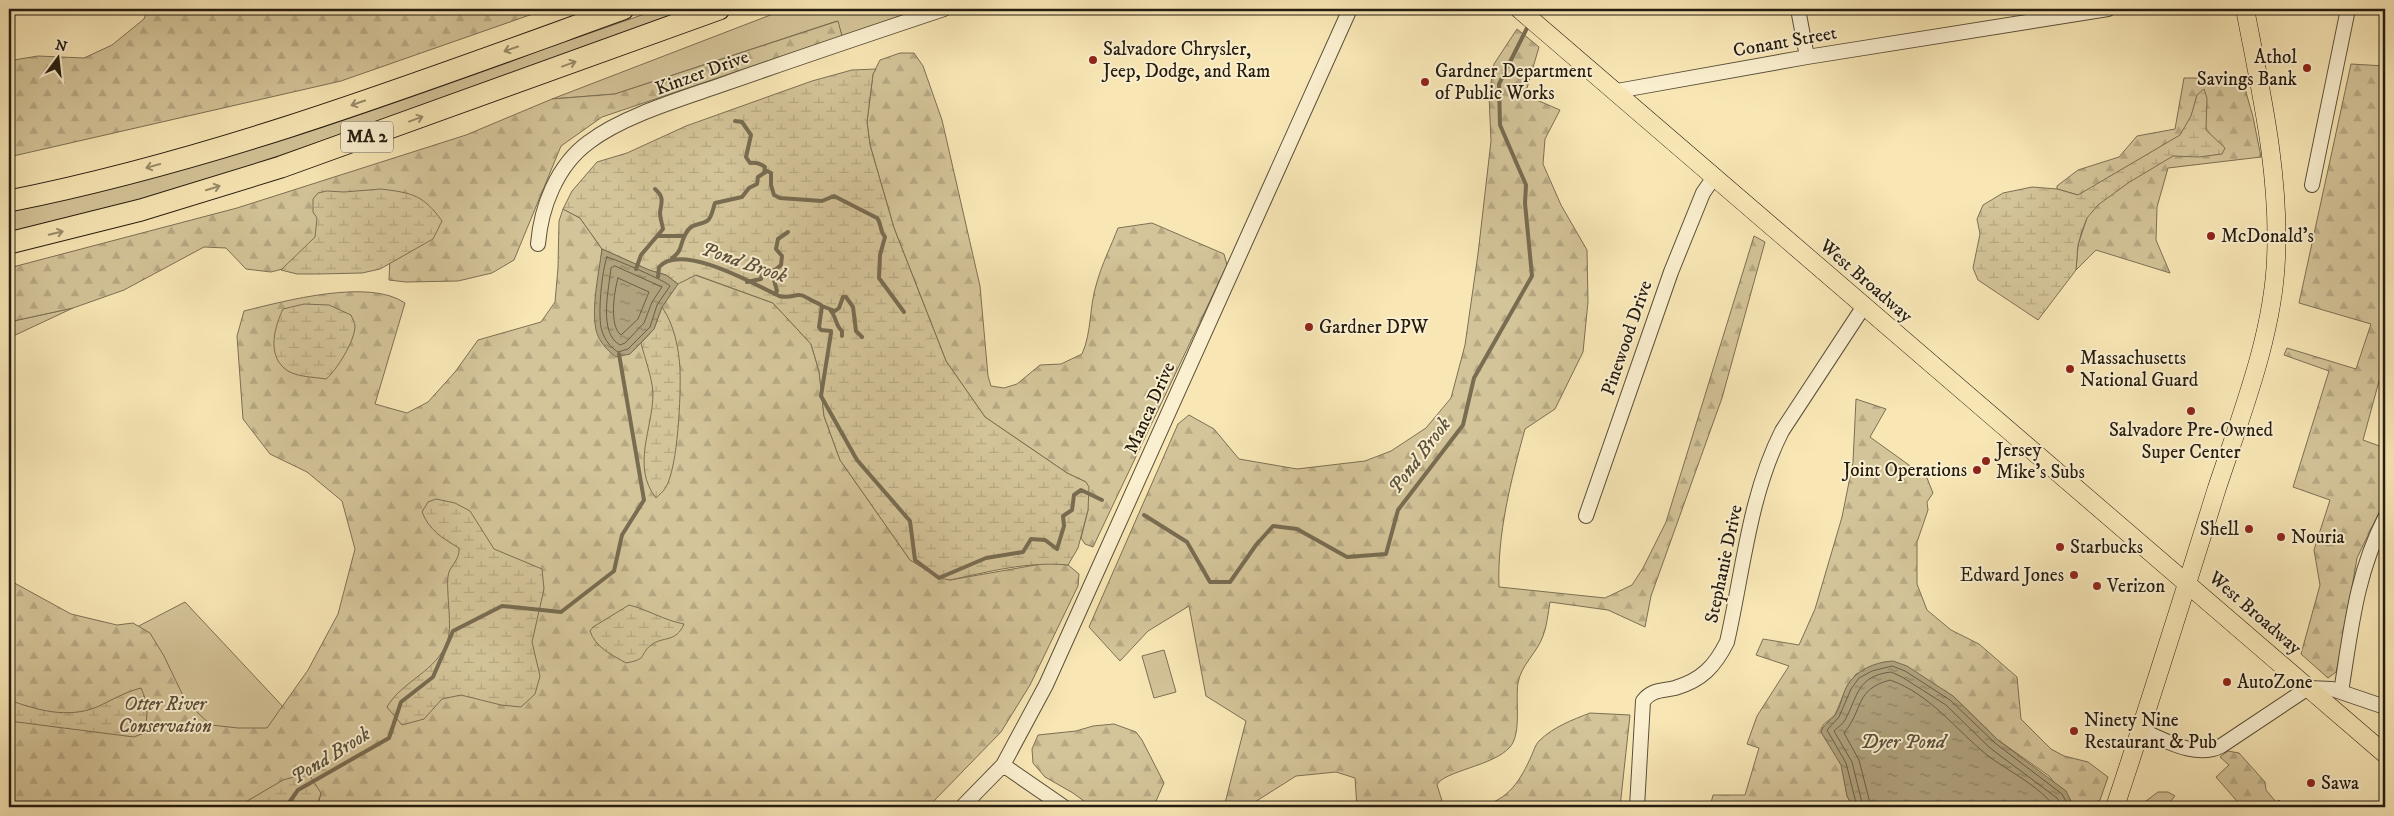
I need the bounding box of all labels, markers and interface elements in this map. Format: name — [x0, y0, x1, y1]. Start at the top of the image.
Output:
street label: Conant Street — [1731, 22, 1839, 62]
north arrow — [32, 32, 82, 82]
text: N — [53, 36, 69, 57]
place label: Salvadore Chrysler, Jeep, Dodge, and Ram — [1101, 38, 1270, 83]
one-way arrow — [504, 45, 520, 54]
street label: Kinzer Drive — [652, 45, 752, 101]
place label: Athol Savings Bank — [2197, 46, 2298, 91]
marker: Salvadore Chrysler, Jeep, Dodge, and Ram — [1087, 54, 1099, 66]
one-way arrow — [561, 59, 576, 68]
place label: Gardner Department of Public Works — [1435, 60, 1593, 105]
marker: Athol Savings Bank — [2301, 62, 2313, 74]
marker: Gardner Department of Public Works — [1419, 76, 1431, 88]
one-way arrow — [351, 99, 366, 108]
one-way arrow — [408, 114, 423, 123]
road number: MA 2 — [341, 121, 393, 152]
one-way arrow — [145, 162, 161, 171]
one-way arrow — [204, 183, 220, 193]
place label: McDonald's — [2221, 225, 2314, 248]
one-way arrow — [48, 228, 64, 237]
marker: McDonald's — [2205, 230, 2217, 242]
street label: West Broadway — [1814, 234, 1918, 328]
water label: Pond Brook — [698, 237, 791, 290]
street label: Pinewood Drive — [1597, 277, 1657, 399]
place label: Gardner DPW — [1319, 316, 1429, 339]
marker: Gardner DPW — [1303, 321, 1315, 333]
place label: Massachusetts National Guard — [2080, 347, 2199, 392]
street label: Manca Drive — [1120, 358, 1180, 457]
marker: Massachusetts National Guard — [2064, 363, 2076, 375]
marker: Salvadore Pre-Owned Super Center — [2185, 405, 2197, 417]
water label: Pond Brook — [1383, 412, 1457, 499]
place label: Salvadore Pre-Owned Super Center — [2109, 419, 2274, 464]
place label: Jersey Mike's Subs — [1994, 439, 2085, 484]
marker: Jersey Mike's Subs — [1980, 455, 1992, 467]
place label: Joint Operations — [1841, 459, 1967, 482]
marker: Joint Operations — [1971, 464, 1983, 476]
street label: Stephanie Drive — [1700, 503, 1748, 625]
place label: Shell — [2200, 518, 2239, 541]
marker: Shell — [2243, 523, 2255, 535]
place label: Nouria — [2291, 526, 2345, 549]
marker: Nouria — [2275, 531, 2287, 543]
place label: Starbucks — [2070, 536, 2143, 559]
marker: Starbucks — [2054, 541, 2066, 553]
place label: Edward Jones — [1960, 564, 2064, 587]
street label: West Broadway — [2203, 566, 2307, 660]
marker: Edward Jones — [2068, 569, 2080, 581]
place label: Verizon — [2106, 575, 2165, 598]
marker: Verizon — [2091, 580, 2103, 592]
place label: AutoZone — [2237, 671, 2313, 694]
marker: AutoZone — [2221, 676, 2233, 688]
park label: Otter River Conservation — [118, 693, 212, 738]
place label: Ninety Nine Restaurant & Pub — [2084, 709, 2217, 754]
water label: Pond Brook — [287, 721, 376, 790]
marker: Ninety Nine Restaurant & Pub — [2068, 725, 2080, 737]
water label: Dyer Pond — [1861, 730, 1949, 755]
place label: Sawa — [2321, 772, 2359, 795]
marker: Sawa — [2305, 777, 2317, 789]

